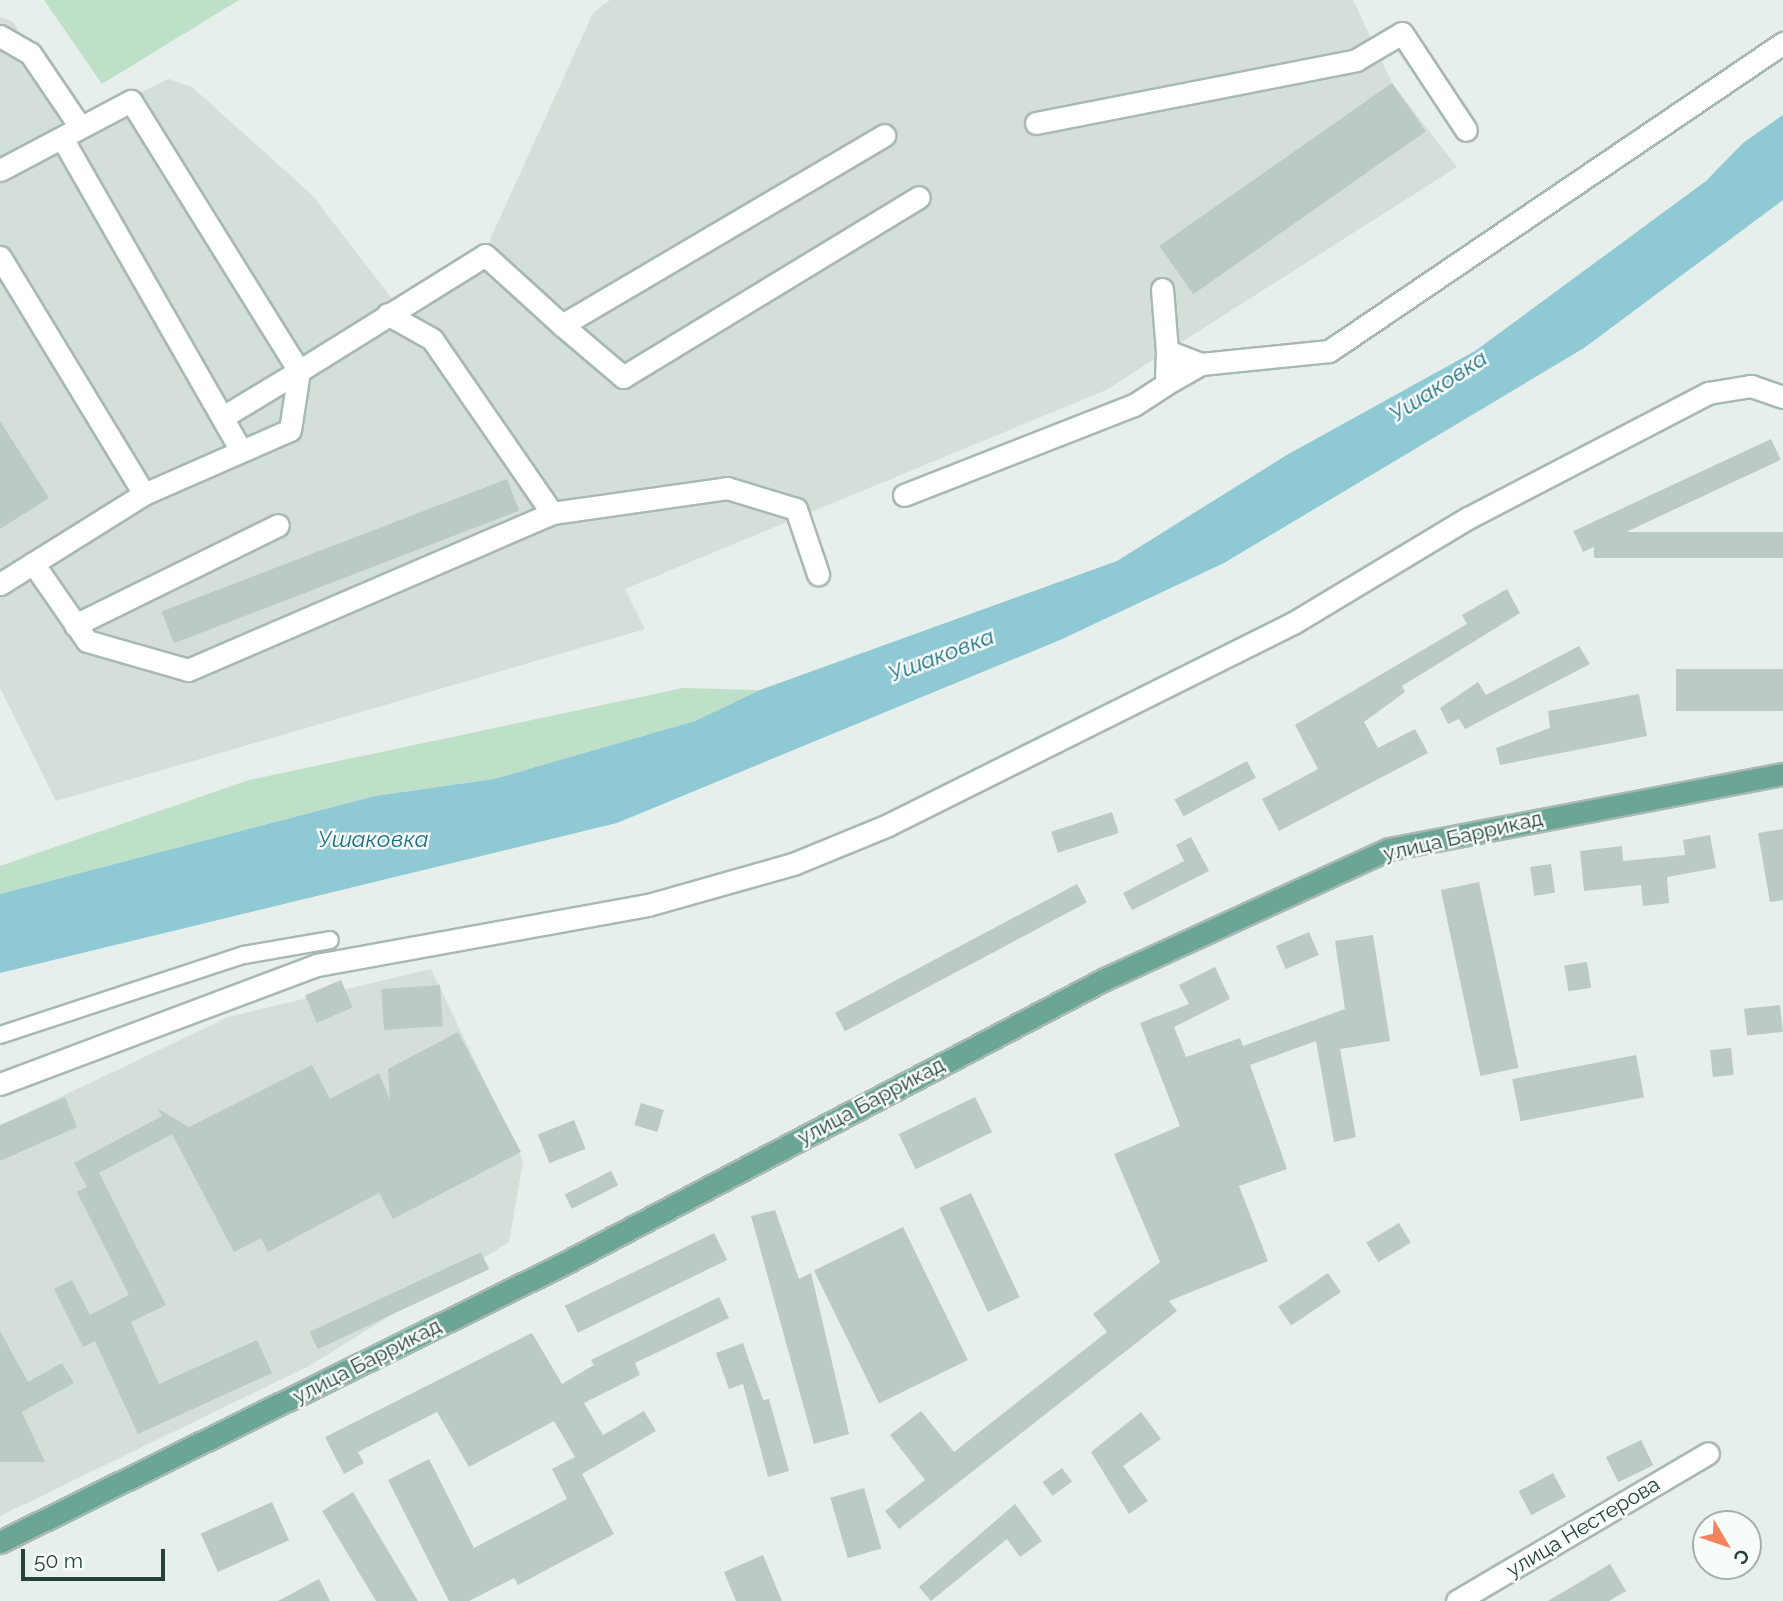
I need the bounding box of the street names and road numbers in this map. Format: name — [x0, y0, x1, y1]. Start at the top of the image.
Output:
street label: улица Баррикад — [1381, 805, 1545, 867]
street label: улица Баррикад — [793, 1052, 949, 1150]
street label: улица Баррикад — [289, 1313, 445, 1409]
street label: улица Нестерова — [1502, 1471, 1664, 1583]

